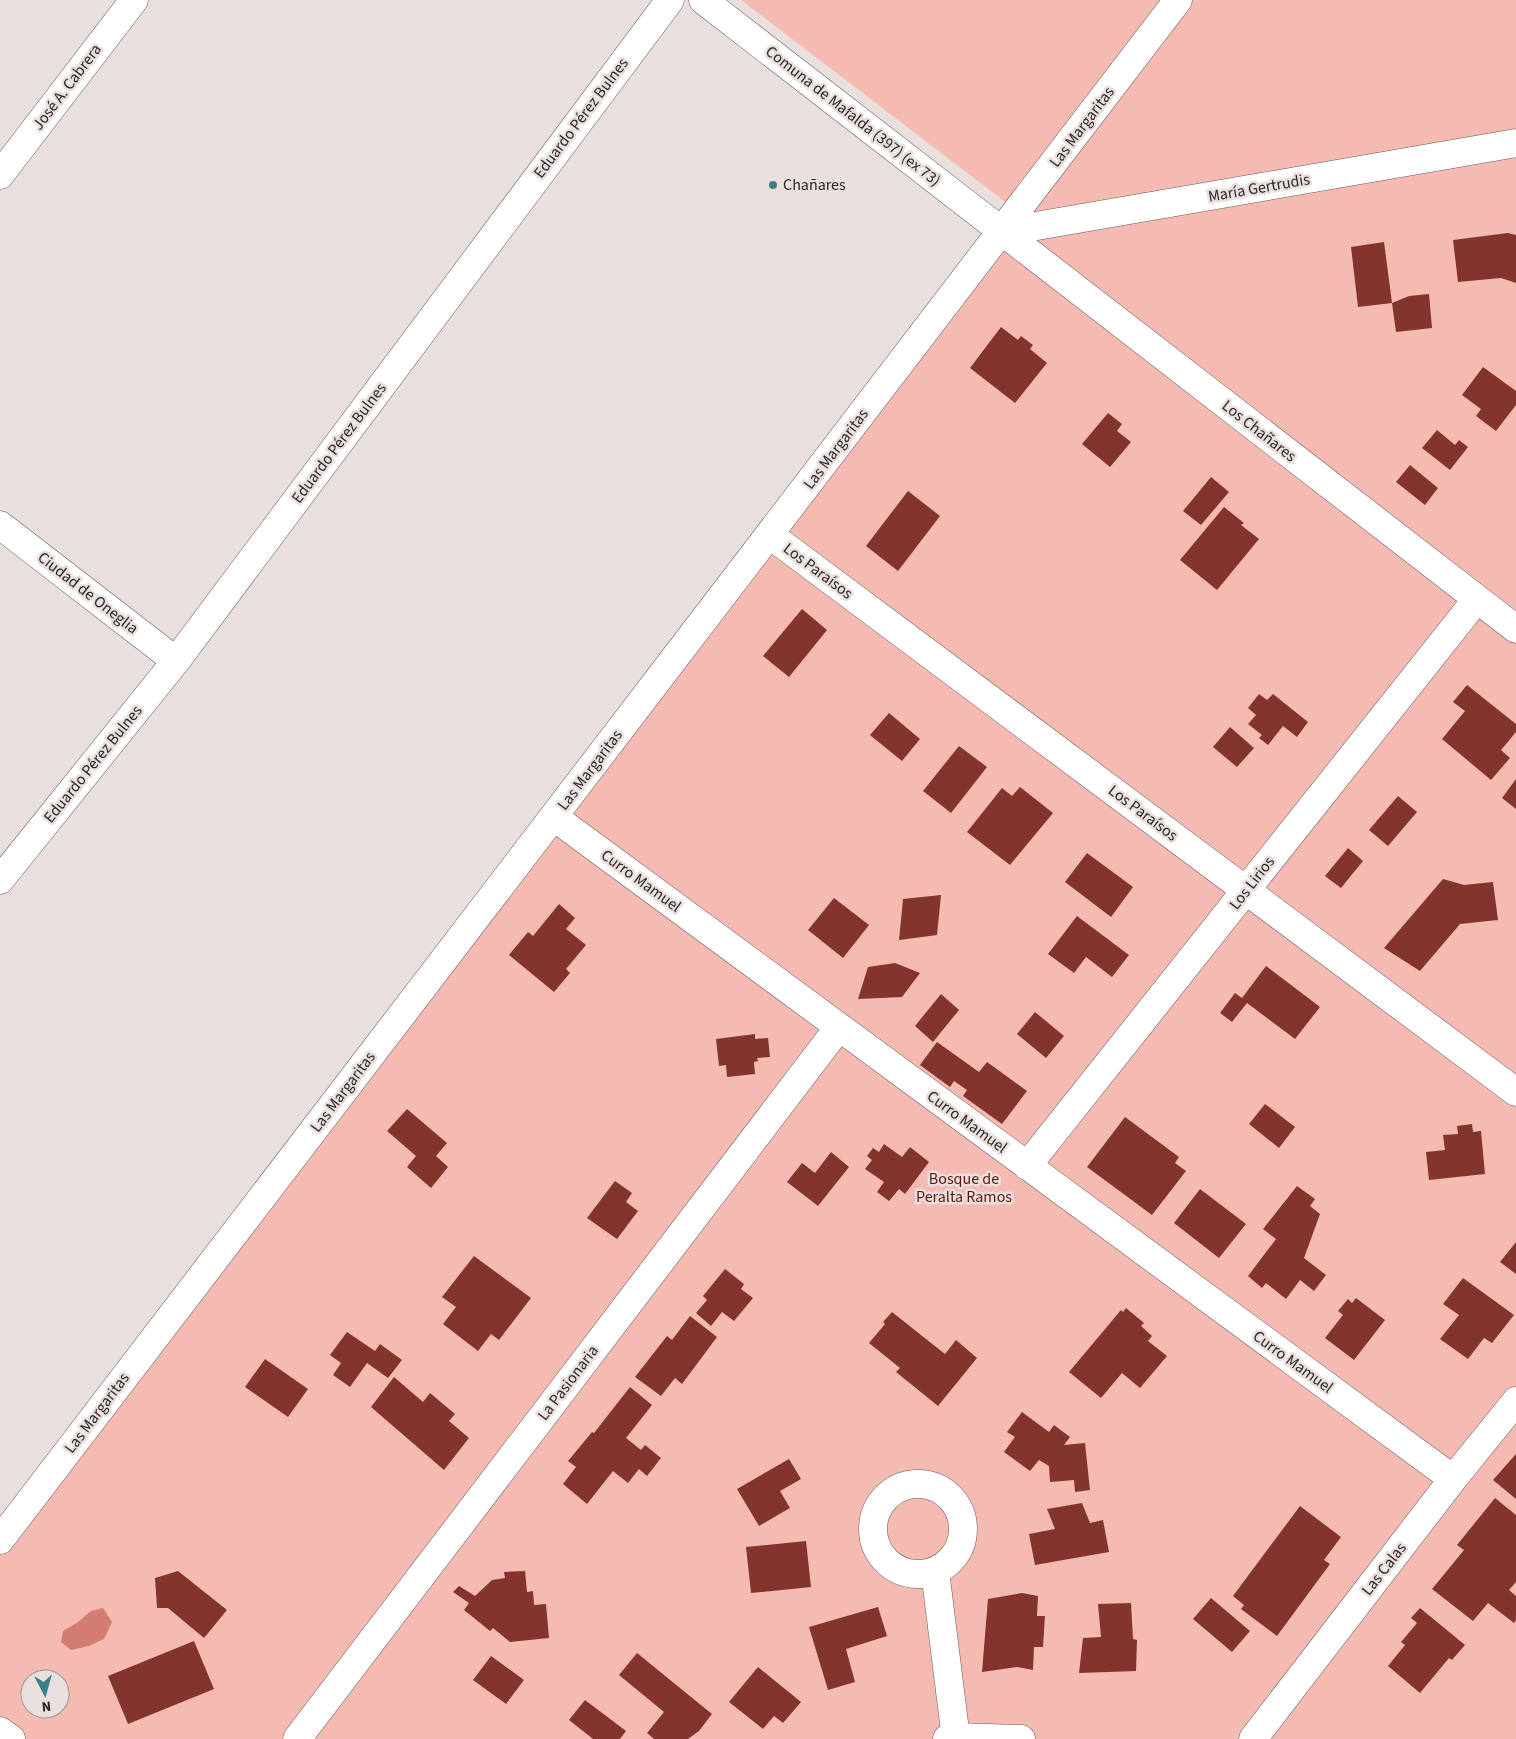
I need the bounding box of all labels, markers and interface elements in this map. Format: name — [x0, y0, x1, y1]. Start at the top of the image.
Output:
street label: José A. Cabrera — [27, 39, 107, 135]
street label: Comuna de Mafalda (397) (ex 73) — [761, 41, 945, 191]
street label: Eduardo Pérez Bulnes — [528, 53, 634, 183]
street label: Las Margaritas — [1044, 82, 1120, 172]
street label: María Gertrudis — [1206, 168, 1312, 208]
place label: Chañares — [783, 174, 846, 196]
marker: Chañares — [767, 179, 779, 191]
street label: Eduardo Pérez Bulnes — [286, 378, 392, 508]
street label: Los Chañares — [1217, 395, 1301, 467]
street label: Las Margaritas — [798, 404, 874, 494]
street label: Los Paraísos — [779, 538, 858, 605]
street label: Ciudad de Oneglia — [33, 547, 143, 639]
street label: Eduardo Pérez Bulnes — [39, 700, 148, 827]
street label: Las Margaritas — [552, 725, 628, 815]
street label: Los Paraísos — [1104, 780, 1183, 847]
street label: Curro Mamuel — [596, 844, 686, 918]
street label: Los Lirios — [1224, 851, 1280, 914]
street label: Las Margaritas — [305, 1047, 381, 1137]
street label: Curro Mamuel — [922, 1085, 1012, 1159]
park label: Bosque de Peralta Ramos — [916, 1168, 1012, 1208]
street label: Curro Mamuel — [1248, 1325, 1338, 1399]
street label: La Pasionaria — [532, 1341, 604, 1425]
street label: Las Margaritas — [59, 1368, 135, 1458]
street label: Las Calas — [1356, 1538, 1412, 1600]
north arrow — [20, 1669, 70, 1719]
text: N — [41, 1696, 52, 1716]

